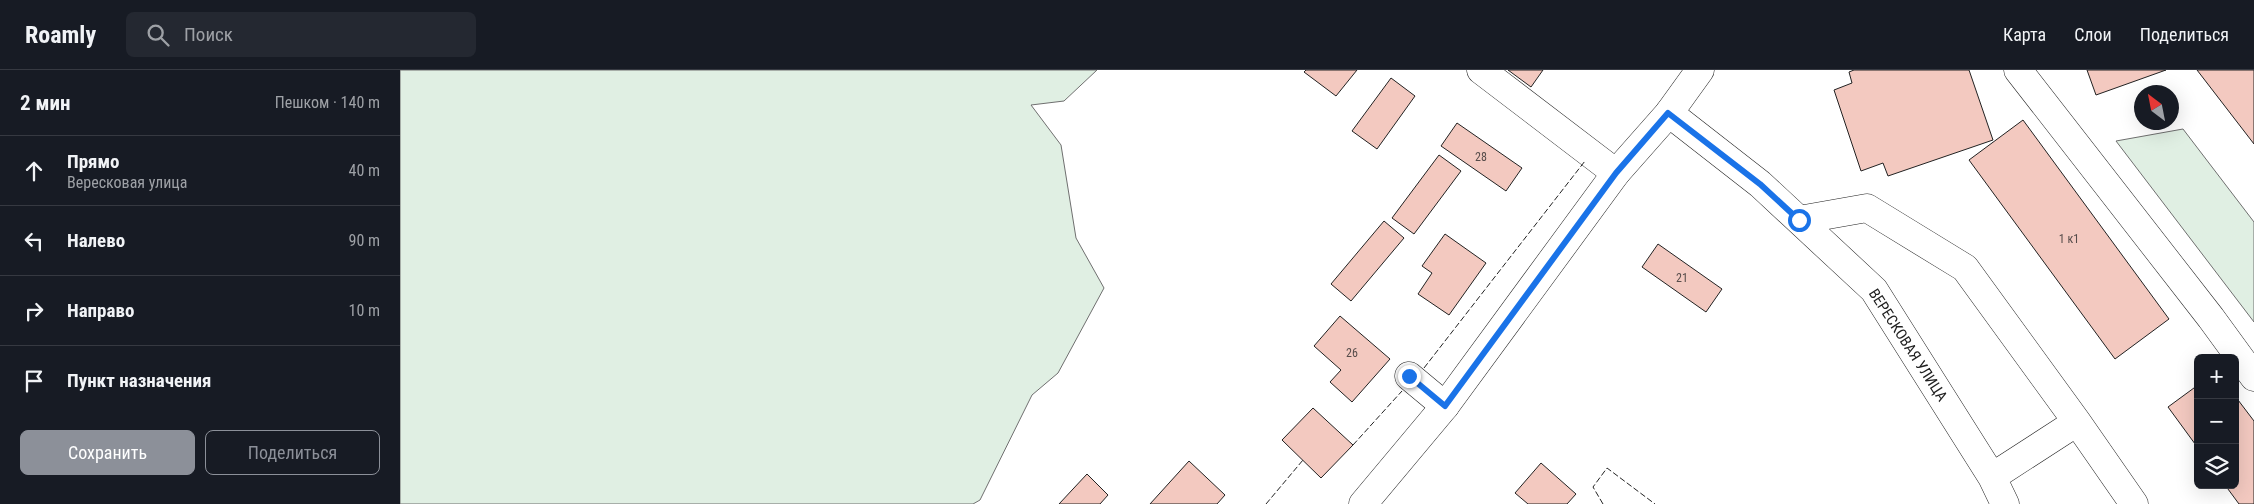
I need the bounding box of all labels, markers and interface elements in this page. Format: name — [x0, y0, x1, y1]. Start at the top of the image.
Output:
search box — [126, 12, 476, 57]
text: Roamly — [25, 21, 96, 49]
icon: search — [144, 21, 172, 49]
text: Поиск — [184, 23, 233, 46]
text: Карта — [2003, 24, 2046, 45]
text: Слои — [2074, 24, 2112, 45]
text: Поделиться — [2140, 24, 2229, 45]
north arrow — [2134, 85, 2179, 130]
text: 2 мин — [20, 91, 70, 115]
text: Пешком · 140 m — [275, 93, 380, 112]
text: Прямо — [67, 150, 120, 173]
house number: 28 — [1475, 150, 1487, 164]
icon: ahead — [20, 157, 48, 185]
text: 40 m — [348, 161, 380, 180]
text: Вересковая улица — [67, 173, 187, 192]
route start — [1788, 209, 1811, 232]
icon: left — [20, 227, 48, 255]
text: Налево — [67, 229, 125, 252]
text: 90 m — [348, 231, 380, 250]
house number: 1 к1 — [2059, 232, 2079, 246]
house number: 21 — [1676, 271, 1688, 285]
street label: ВЕРЕСКОВАЯ УЛИЦА — [1865, 285, 1951, 405]
icon: right — [20, 297, 48, 325]
text: Направо — [67, 299, 134, 322]
text: 10 m — [348, 301, 380, 320]
house number: 26 — [1346, 346, 1358, 360]
map controls — [2194, 354, 2239, 489]
button: + — [2194, 354, 2239, 399]
route end — [1398, 365, 1421, 388]
icon: arrive — [20, 367, 48, 395]
text: Пункт назначения — [67, 369, 211, 392]
button: − — [2194, 399, 2239, 444]
button: Сохранить — [20, 430, 195, 475]
button: Поделиться — [205, 430, 380, 475]
button: layers — [2194, 444, 2239, 489]

